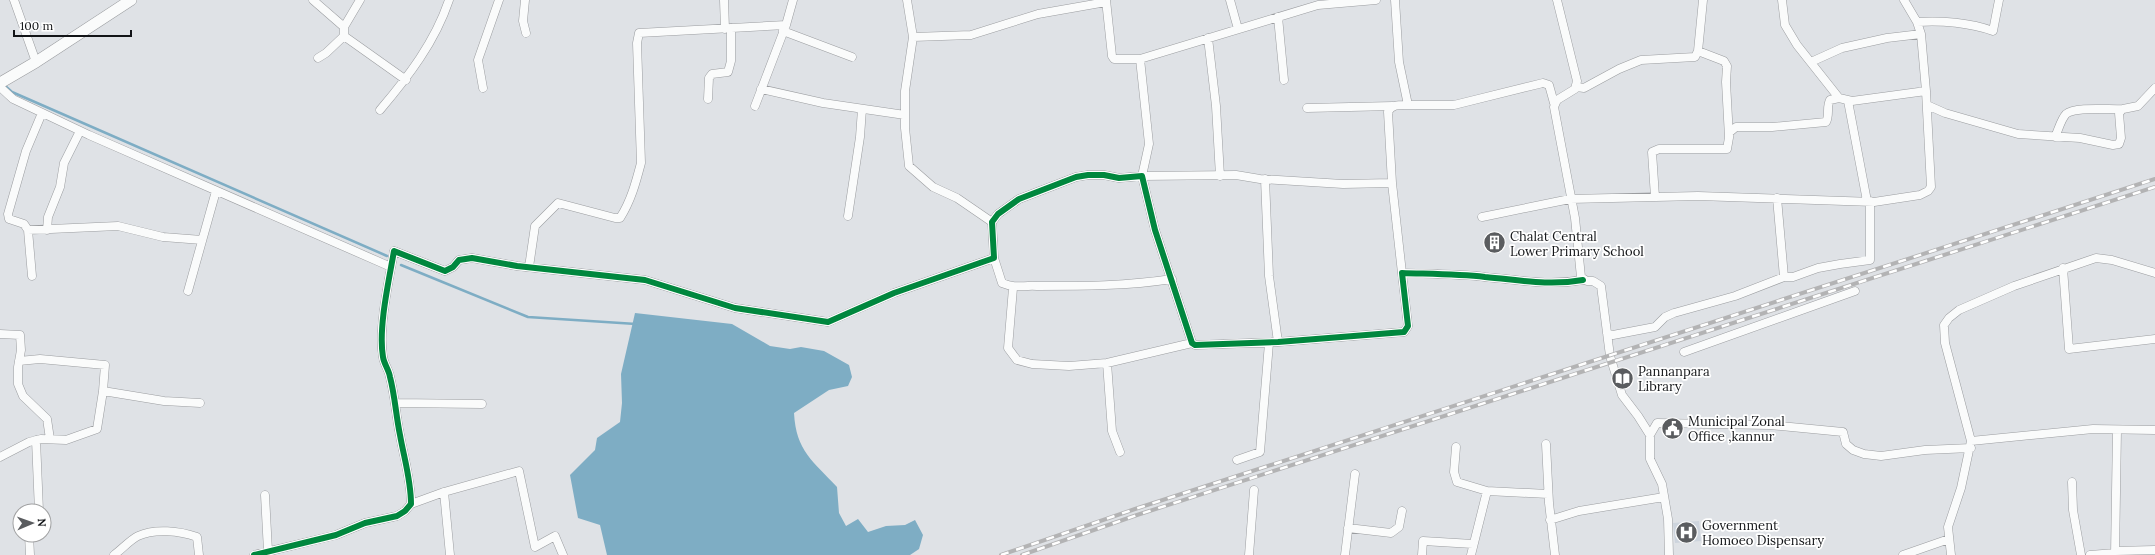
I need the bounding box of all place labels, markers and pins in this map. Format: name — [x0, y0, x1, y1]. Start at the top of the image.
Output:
place label: Chalat Central Lower Primary School — [1510, 228, 1644, 260]
building icon: Chalat Central Lower Primary School — [1481, 230, 1507, 256]
place label: Pannanpara Library — [1638, 363, 1710, 395]
library icon: Pannanpara Library — [1609, 365, 1635, 391]
place label: Municipal Zonal Office ,kannur — [1688, 413, 1785, 445]
public building icon: Municipal Zonal Office ,kannur — [1660, 415, 1686, 441]
place label: Government Homoeo Dispensary — [1702, 517, 1824, 549]
hospital icon: Government Homoeo Dispensary — [1674, 519, 1700, 545]

